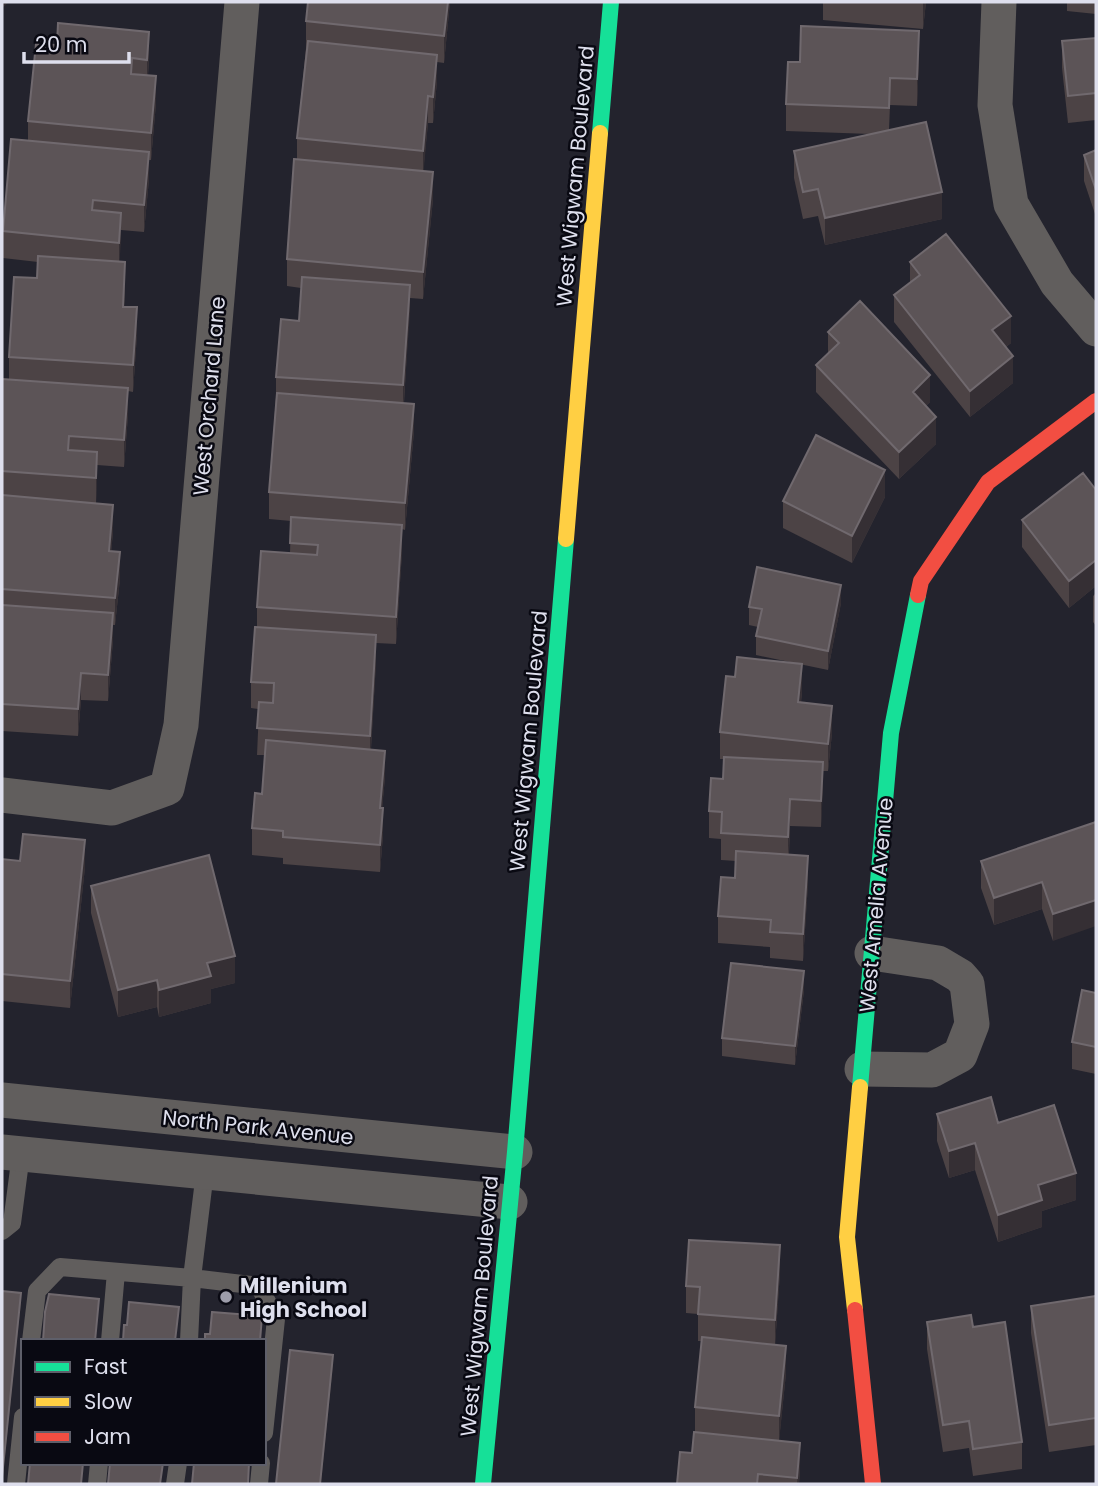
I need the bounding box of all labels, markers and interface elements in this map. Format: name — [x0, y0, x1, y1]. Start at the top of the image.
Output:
scale bar — [24, 21, 130, 65]
text: 20 m — [35, 30, 88, 59]
street label: West Wigwam Boulevard — [549, 44, 601, 308]
street label: West Orchard Lane — [186, 295, 232, 497]
street label: West Wigwam Boulevard — [502, 609, 554, 873]
street label: West Amelia Avenue — [852, 796, 900, 1014]
street label: North Park Avenue — [161, 1103, 355, 1151]
street label: West Wigwam Boulevard — [453, 1174, 505, 1438]
place label: Millenium High School — [240, 1271, 367, 1324]
marker: Millenium High School — [218, 1289, 234, 1305]
legend — [21, 1339, 266, 1465]
text: Fast — [84, 1352, 127, 1381]
text: Slow — [84, 1387, 132, 1416]
text: Jam — [84, 1422, 131, 1451]

